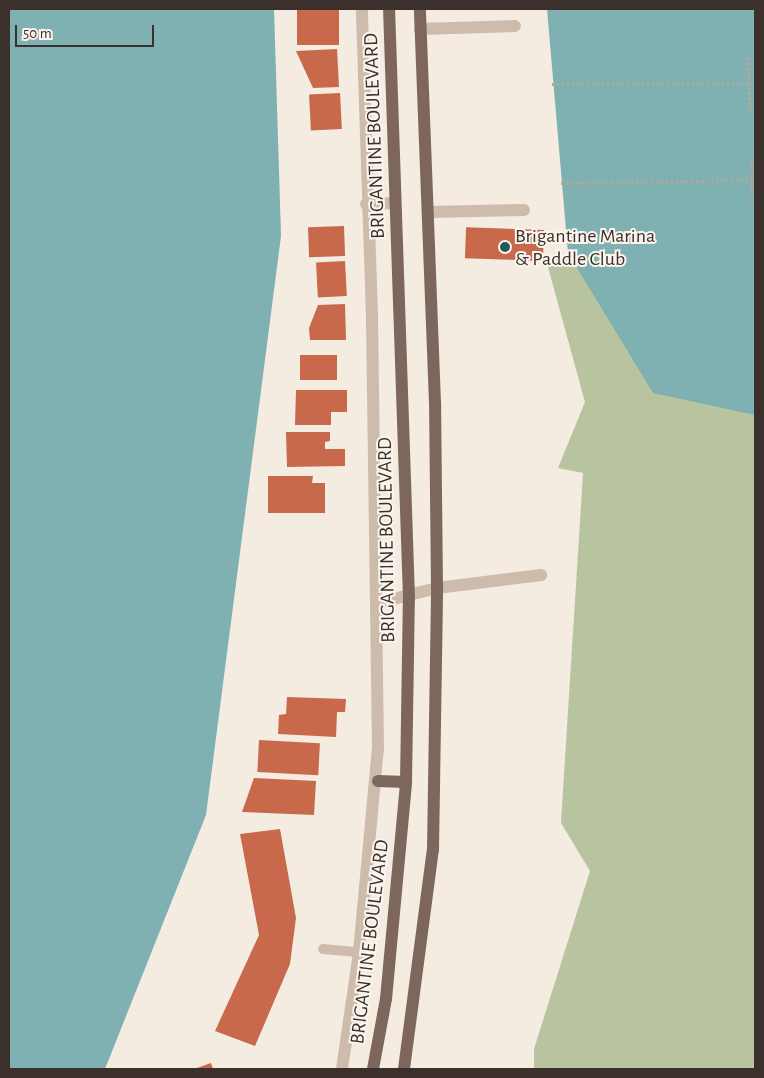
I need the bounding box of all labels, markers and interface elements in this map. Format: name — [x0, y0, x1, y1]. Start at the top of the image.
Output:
scale bar — [18, 15, 156, 47]
text: 50 m — [23, 26, 52, 41]
street label: BRIGANTINE BOULEVARD — [359, 33, 391, 239]
place label: Brigantine Marina & Paddle Club — [515, 224, 655, 271]
marker: Brigantine Marina & Paddle Club — [499, 241, 511, 253]
street label: BRIGANTINE BOULEVARD — [373, 437, 401, 643]
street label: BRIGANTINE BOULEVARD — [346, 838, 394, 1046]

